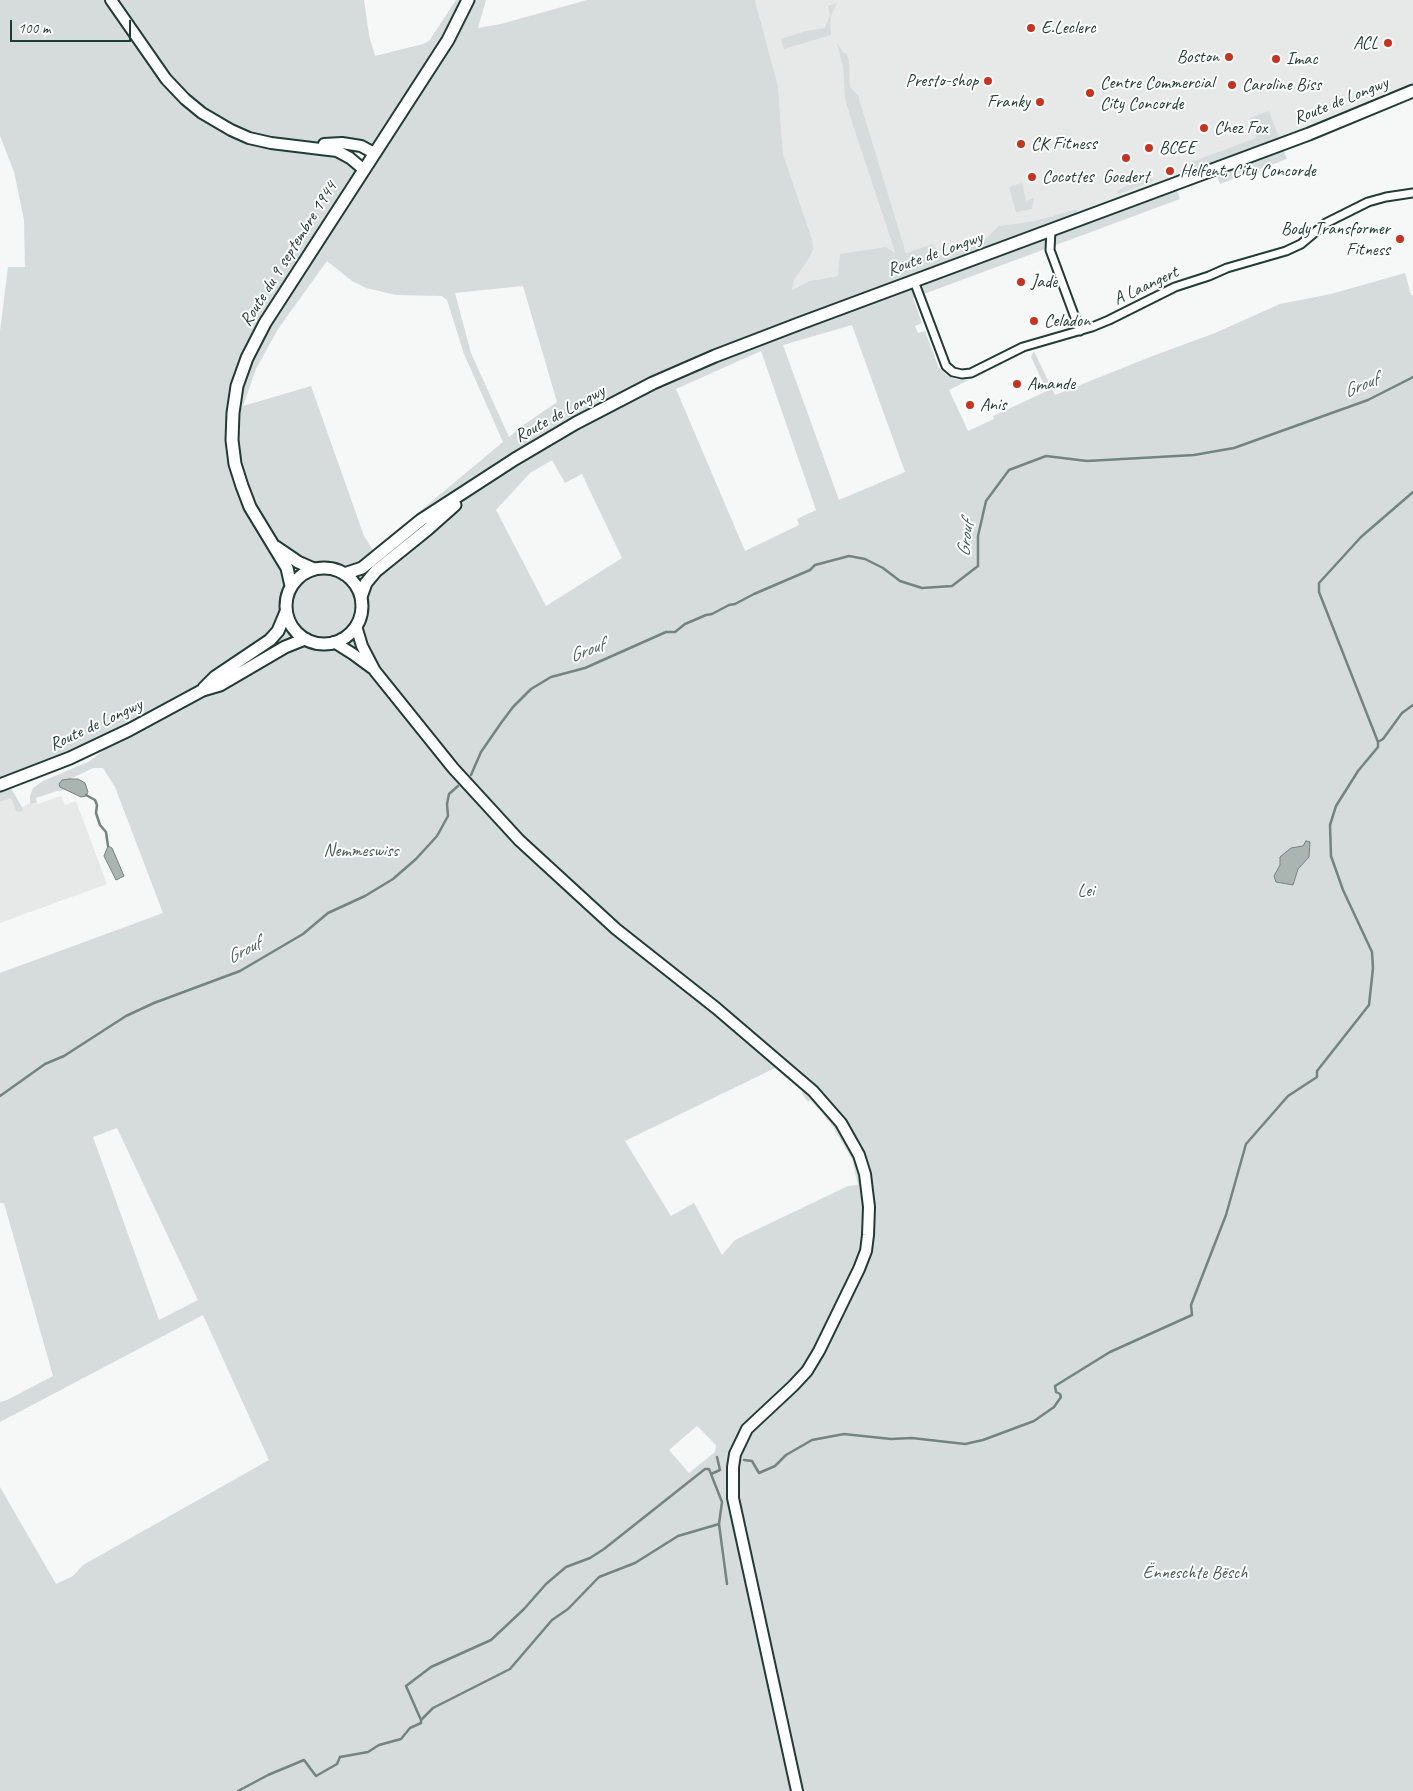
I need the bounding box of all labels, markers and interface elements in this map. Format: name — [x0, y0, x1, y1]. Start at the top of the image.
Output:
scale bar — [12, 10, 134, 42]
place label: E.Leclerc — [1041, 17, 1096, 39]
text: 100 m — [18, 19, 50, 38]
marker: E.Leclerc — [1025, 22, 1037, 34]
place label: ACL — [1353, 32, 1378, 54]
marker: ACL — [1382, 37, 1394, 49]
place label: Boston — [1177, 46, 1219, 68]
place label: Imac — [1286, 48, 1317, 70]
marker: Boston — [1223, 51, 1235, 63]
marker: Imac — [1270, 53, 1282, 65]
place label: Presto-shop — [906, 70, 978, 92]
place label: Centre Commercial City Concorde — [1100, 72, 1214, 115]
street label: Route de Longwy — [1291, 72, 1391, 130]
place label: Caroline Biss — [1242, 74, 1321, 96]
marker: Presto-shop — [982, 75, 994, 87]
marker: Caroline Biss — [1226, 79, 1238, 91]
marker: Centre Commercial City Concorde — [1084, 87, 1096, 99]
place label: Franky — [987, 91, 1030, 113]
marker: Franky — [1034, 96, 1046, 108]
place label: Chez Fox — [1214, 117, 1267, 139]
marker: Chez Fox — [1198, 122, 1210, 134]
place label: CK Fitness — [1031, 133, 1097, 155]
place label: BCEE — [1159, 137, 1196, 159]
marker: CK Fitness — [1015, 138, 1027, 150]
marker: BCEE — [1143, 142, 1155, 154]
marker: Goedert — [1120, 152, 1132, 164]
place label: Helfent, City Concorde — [1180, 160, 1316, 182]
marker: Helfent, City Concorde — [1164, 165, 1176, 177]
place label: Cocottes — [1042, 166, 1093, 188]
place label: Goedert — [1103, 166, 1149, 188]
marker: Cocottes — [1026, 171, 1038, 183]
street label: Route du 9 septembre 1944 — [236, 178, 342, 330]
place label: Body Transformer Fitness — [1281, 218, 1390, 260]
street label: Route de Longwy — [884, 227, 986, 281]
marker: Body Transformer Fitness — [1394, 233, 1406, 245]
street label: A Laangert — [1110, 262, 1182, 310]
place label: Jade — [1031, 271, 1057, 293]
marker: Jade — [1015, 276, 1027, 288]
place label: Celadon — [1044, 310, 1090, 332]
marker: Celadon — [1028, 315, 1040, 327]
water label: Grouf — [1340, 369, 1382, 403]
place label: Amande — [1027, 373, 1075, 395]
marker: Amande — [1011, 378, 1023, 390]
street label: Route de Longwy — [511, 380, 609, 448]
place label: Anis — [980, 394, 1006, 416]
marker: Anis — [964, 399, 976, 411]
water label: Grouf — [953, 520, 979, 558]
water label: Grouf — [566, 634, 608, 668]
street label: Route de Longwy — [46, 694, 146, 756]
park label: Nemmeswiss — [324, 840, 398, 862]
park label: Lei — [1078, 880, 1094, 902]
water label: Grouf — [223, 933, 265, 969]
park label: Ënneschte Bësch — [1143, 1562, 1247, 1584]

